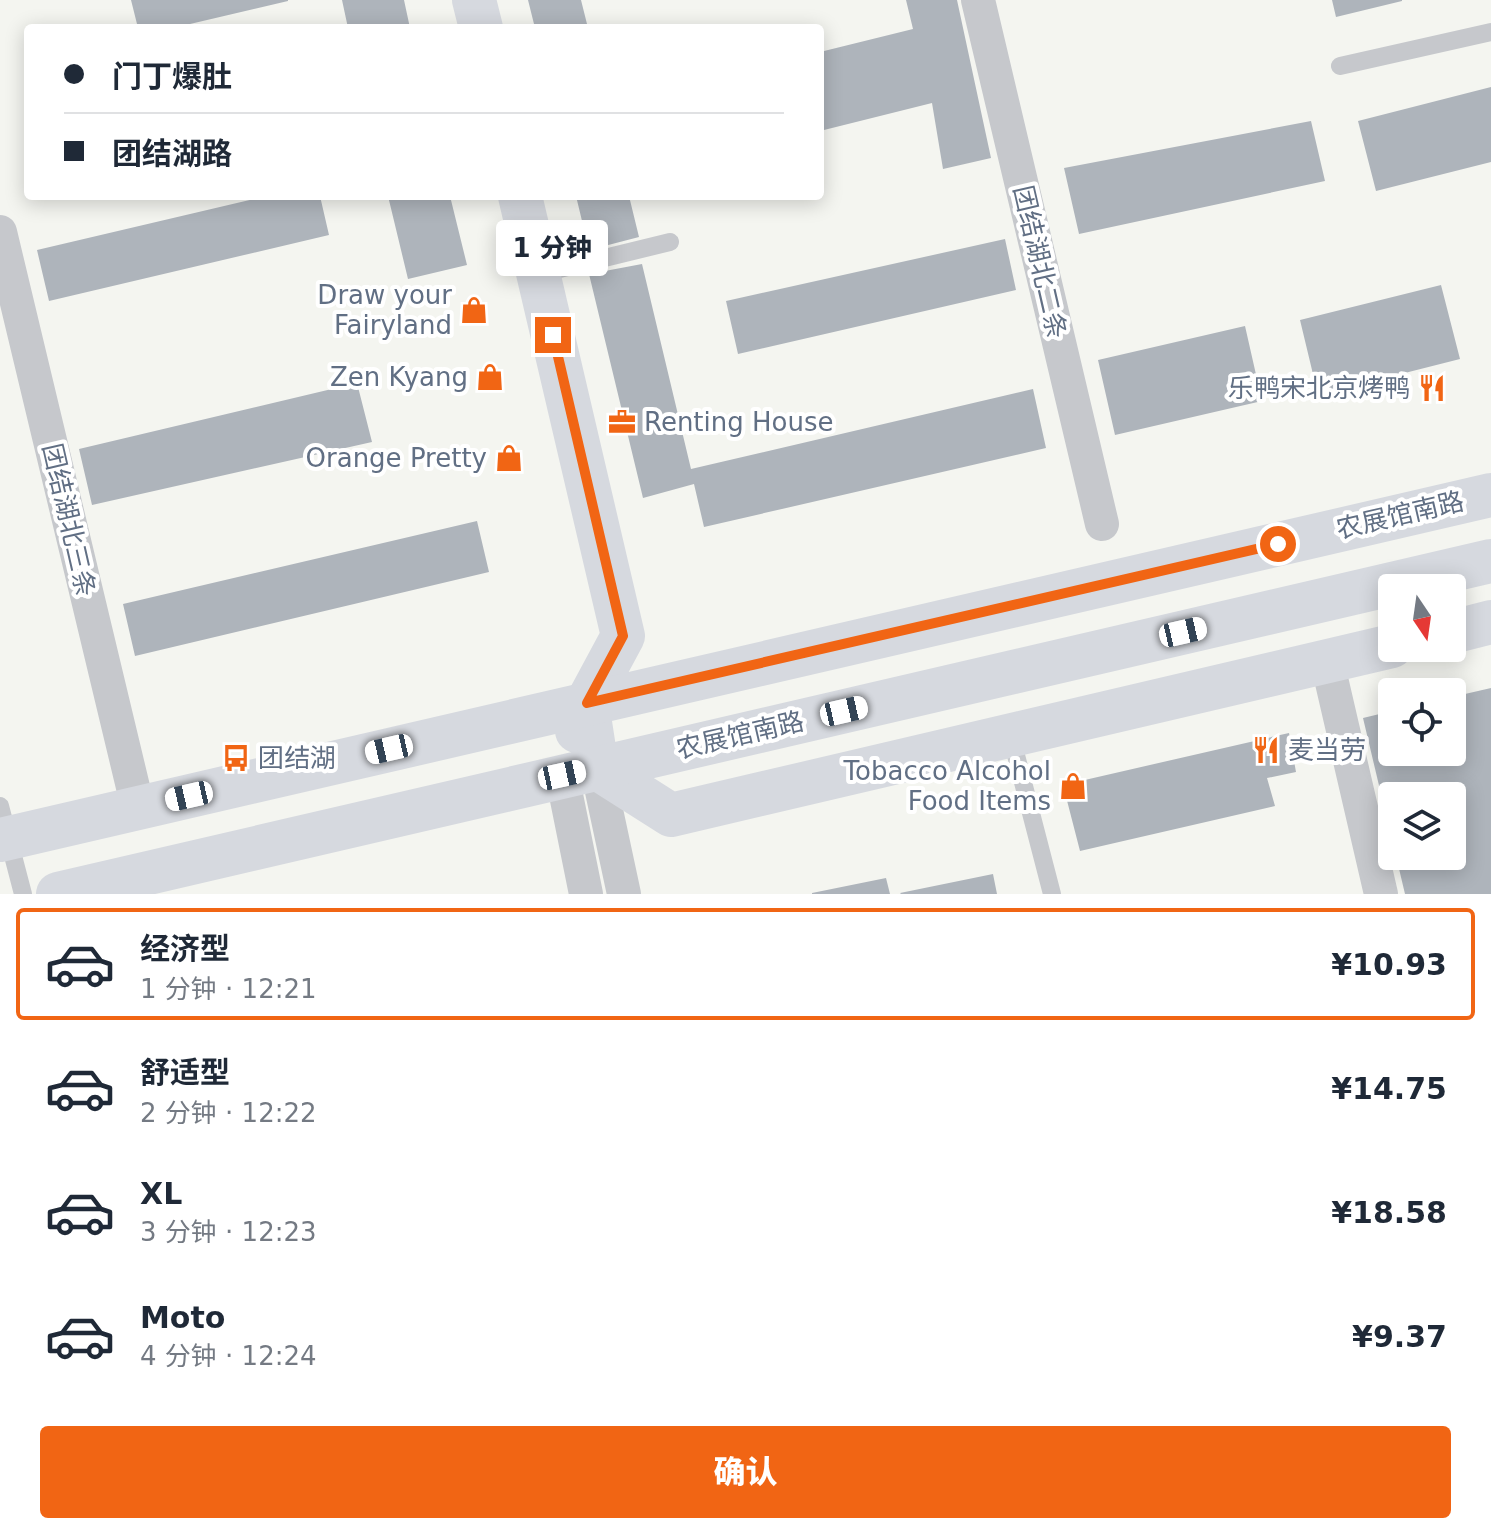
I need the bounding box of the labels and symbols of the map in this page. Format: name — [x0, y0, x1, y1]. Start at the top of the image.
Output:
street label: 团结湖北二条 — [1008, 183, 1072, 341]
callout: 1 分钟 — [497, 219, 609, 275]
place label: Draw your Fairyland — [317, 280, 452, 340]
shop icon: Draw your Fairyland — [459, 295, 489, 325]
route end — [535, 317, 571, 353]
place label: Zen Kyang — [330, 362, 468, 392]
shop icon: Zen Kyang — [475, 362, 505, 392]
place label: 乐鸭宋北京烤鸭 — [1228, 373, 1410, 403]
restaurant icon: 乐鸭宋北京烤鸭 — [1417, 373, 1447, 403]
office icon: Renting House — [607, 407, 637, 437]
place label: Renting House — [644, 407, 834, 437]
street label: 团结湖北三条 — [37, 441, 101, 599]
place label: Orange Pretty — [306, 443, 487, 473]
shop icon: Orange Pretty — [494, 443, 524, 473]
street label: 农展馆南路 — [1333, 486, 1467, 544]
route start — [1260, 526, 1296, 562]
north arrow — [1378, 574, 1466, 662]
car — [1157, 615, 1209, 649]
car — [818, 694, 870, 728]
street label: 农展馆南路 — [673, 706, 807, 764]
car — [363, 732, 415, 766]
restaurant icon: 麦当劳 — [1251, 735, 1281, 765]
place label: 麦当劳 — [1288, 735, 1366, 765]
bus stop icon: 团结湖 — [221, 743, 251, 773]
place label: 团结湖 — [258, 743, 336, 773]
place label: Tobacco Alcohol Food Items — [843, 756, 1051, 816]
car — [536, 758, 588, 792]
shop icon: Tobacco Alcohol Food Items — [1058, 771, 1088, 801]
car — [163, 779, 215, 813]

